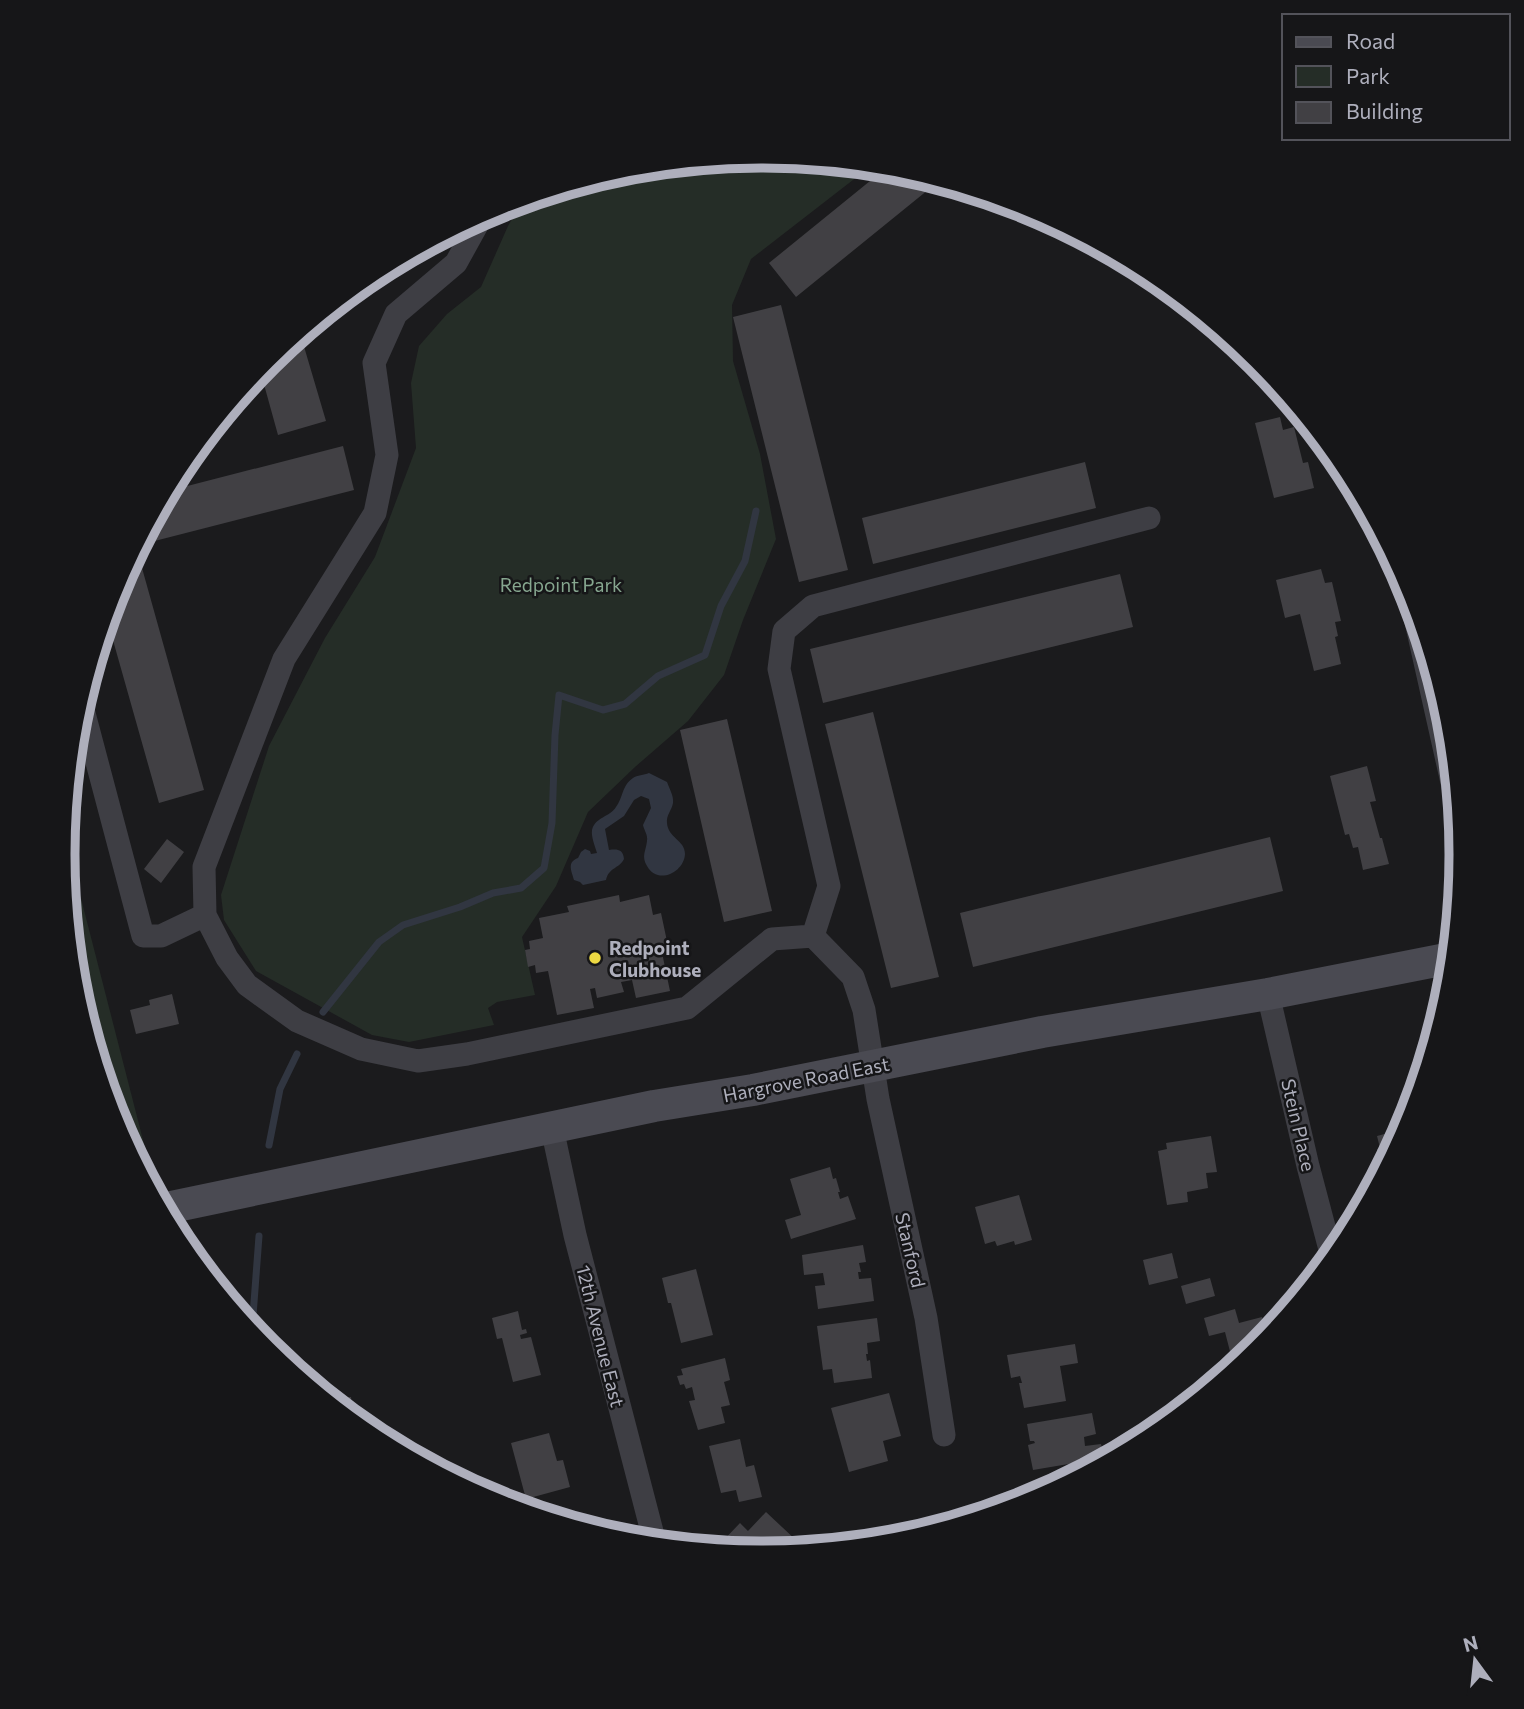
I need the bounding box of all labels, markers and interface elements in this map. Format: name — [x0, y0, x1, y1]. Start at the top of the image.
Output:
legend — [1282, 14, 1510, 140]
text: Road — [1346, 28, 1395, 53]
text: Park — [1346, 63, 1390, 88]
text: Building — [1346, 98, 1423, 123]
park label: Redpoint Park — [500, 573, 622, 596]
place label: Redpoint Clubhouse — [609, 936, 701, 981]
marker: Redpoint Clubhouse — [587, 950, 603, 966]
street label: Hargrove Road East — [721, 1052, 891, 1106]
street label: Stein Place — [1277, 1077, 1321, 1173]
street label: Stanford — [891, 1210, 931, 1290]
street label: 12th Avenue East — [572, 1263, 630, 1410]
north arrow — [1440, 1625, 1510, 1695]
text: N — [1461, 1630, 1480, 1656]

